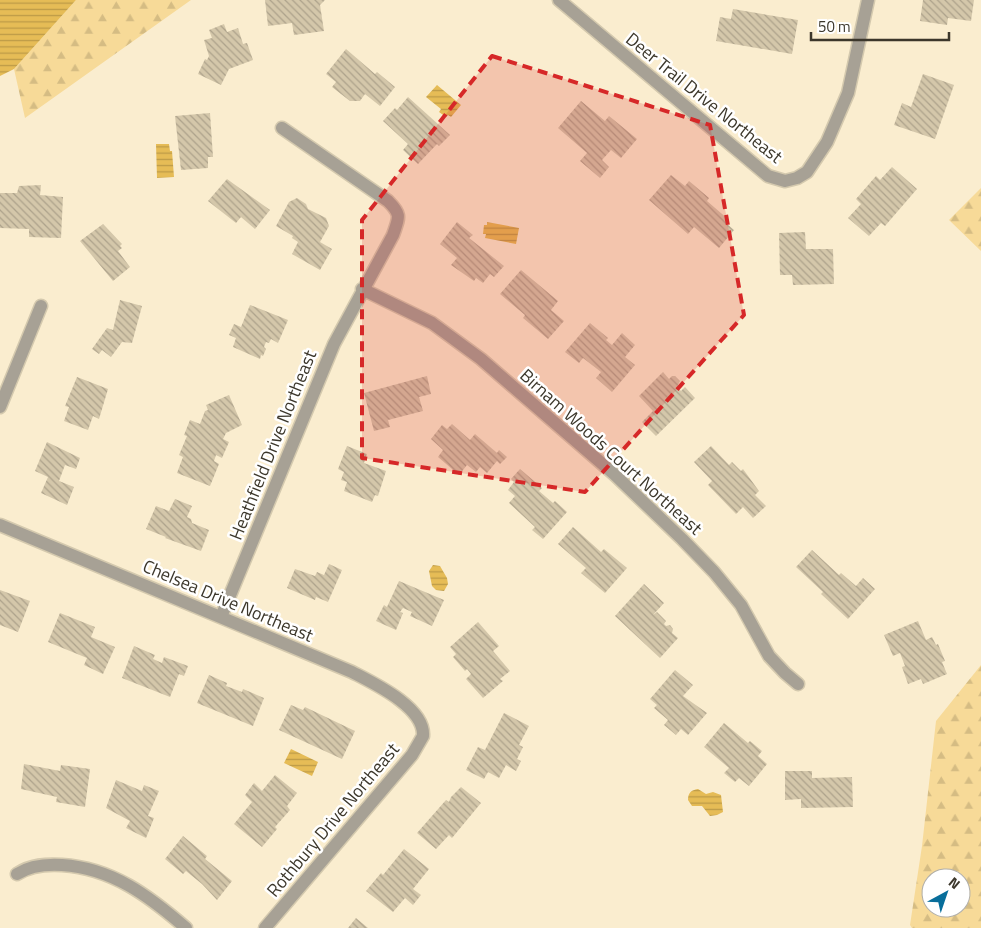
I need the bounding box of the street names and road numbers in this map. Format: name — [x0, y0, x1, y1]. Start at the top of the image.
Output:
street label: Deer Trail Drive Northeast — [620, 26, 789, 170]
street label: Heathfield Drive Northeast — [222, 345, 323, 544]
street label: Birnam Woods Court Northeast — [514, 362, 709, 541]
street label: Chelsea Drive Northeast — [139, 552, 318, 649]
street label: Rothbury Drive Northeast — [260, 736, 406, 903]

